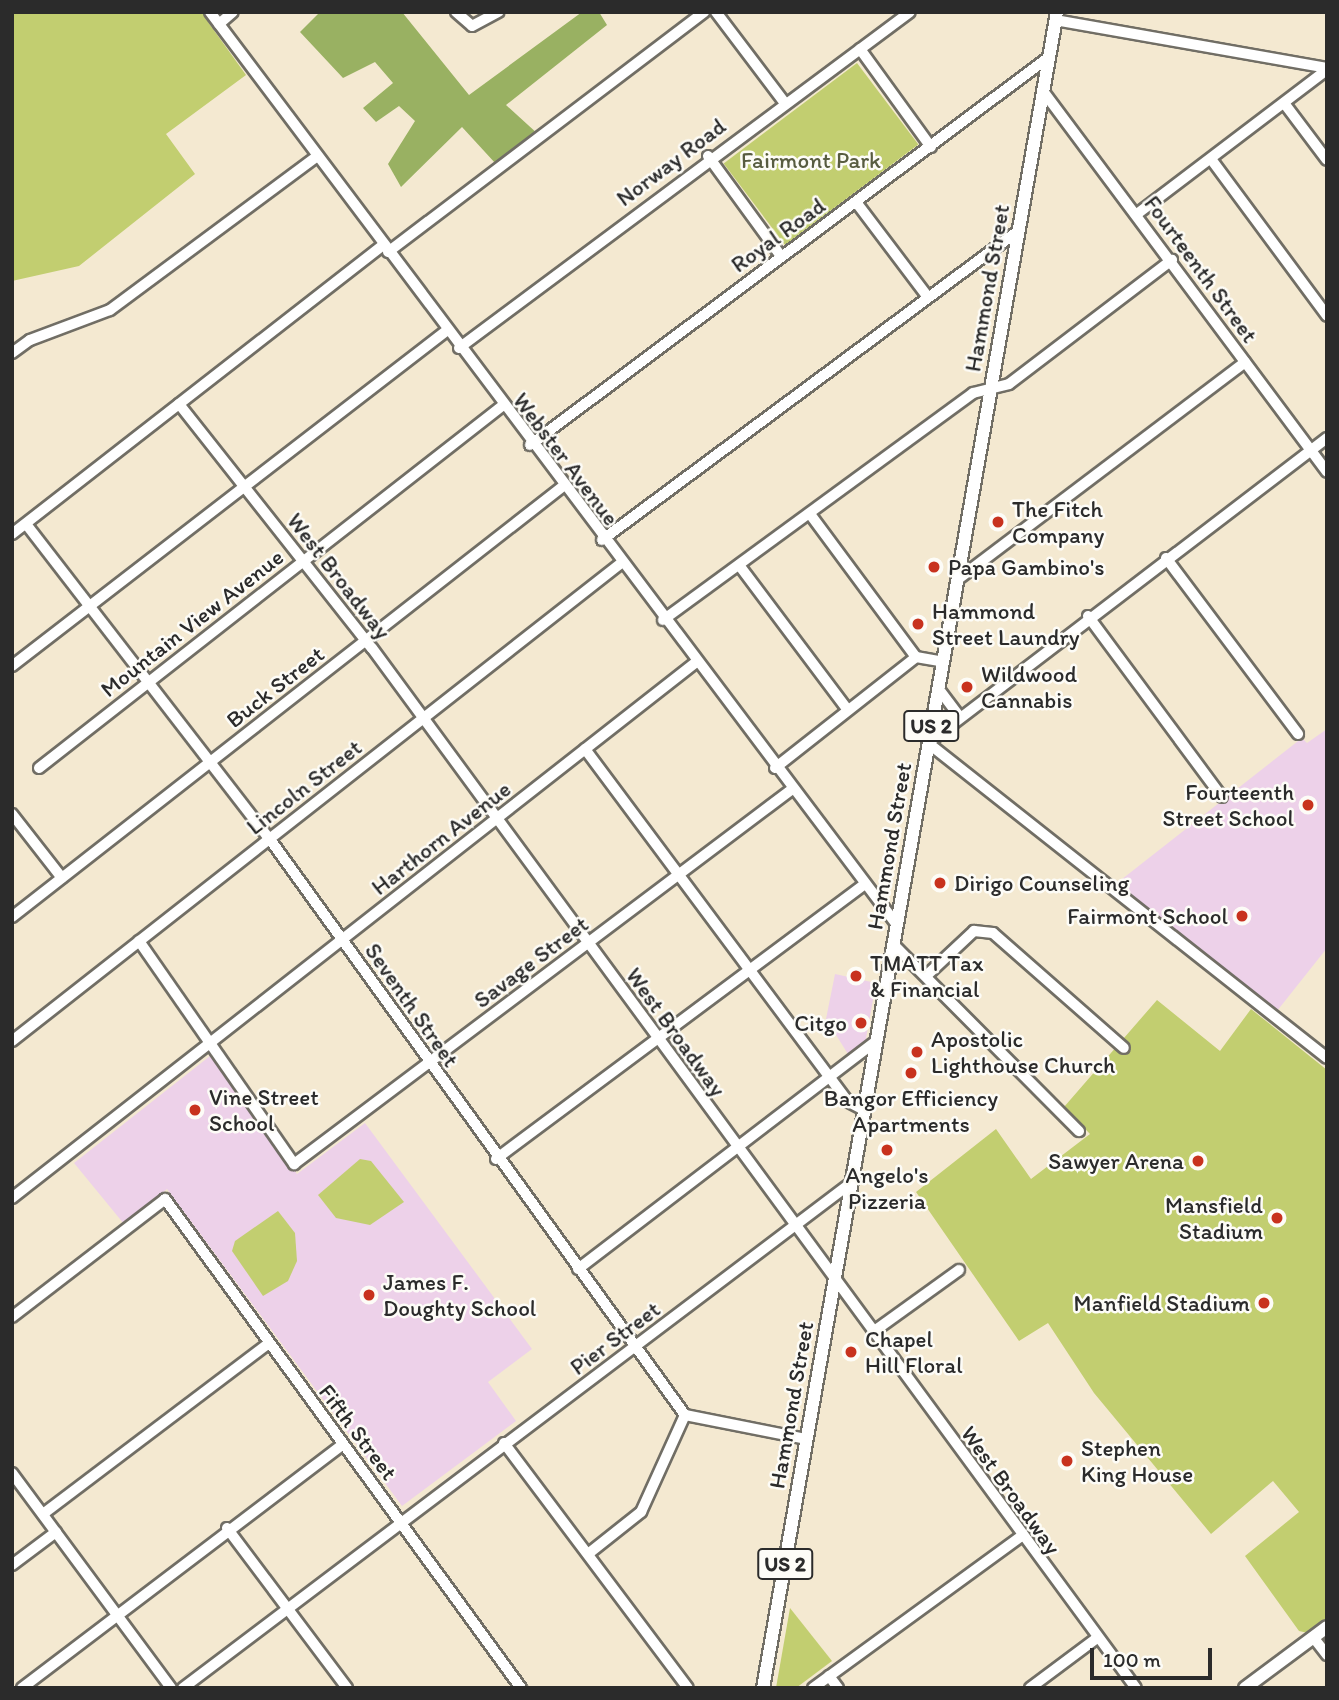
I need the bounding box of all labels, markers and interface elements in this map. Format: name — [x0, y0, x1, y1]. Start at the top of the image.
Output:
street label: Norway Road — [611, 112, 731, 212]
park label: Fairmont Park — [741, 146, 881, 174]
street label: Fourteenth Street — [1139, 190, 1263, 348]
street label: Royal Road — [726, 192, 830, 278]
street label: Hammond Street — [959, 202, 1015, 374]
street label: Webster Avenue — [507, 388, 625, 530]
place label: The Fitch Company — [1012, 495, 1104, 549]
street label: West Broadway — [281, 508, 397, 644]
marker: The Fitch Company — [990, 514, 1006, 530]
street label: Mountain View Avenue — [96, 543, 288, 703]
place label: Papa Gambino's — [948, 553, 1105, 581]
marker: Papa Gambino's — [926, 559, 942, 575]
place label: Hammond Street Laundry — [932, 597, 1079, 651]
marker: Hammond Street Laundry — [910, 616, 926, 632]
street label: Buck Street — [221, 640, 329, 734]
place label: Wildwood Cannabis — [981, 660, 1077, 714]
marker: Wildwood Cannabis — [959, 679, 975, 695]
road number: US 2 — [903, 708, 959, 744]
street label: Lincoln Street — [241, 734, 367, 840]
street label: Hammond Street — [861, 760, 917, 932]
street label: Harthorn Avenue — [366, 775, 516, 901]
place label: Fourteenth Street School — [1163, 778, 1294, 832]
marker: Fourteenth Street School — [1300, 797, 1316, 813]
place label: Dirigo Counseling — [954, 869, 1129, 897]
marker: Dirigo Counseling — [932, 875, 948, 891]
place label: Fairmont School — [1067, 902, 1228, 930]
marker: Fairmont School — [1234, 908, 1250, 924]
street label: Savage Street — [469, 910, 593, 1014]
street label: Seventh Street — [359, 938, 465, 1072]
place label: TMATT Tax & Financial — [870, 949, 981, 1003]
street label: West Broadway — [620, 963, 732, 1101]
marker: TMATT Tax & Financial — [848, 968, 864, 984]
place label: Citgo — [794, 1009, 847, 1037]
marker: Citgo — [853, 1015, 869, 1031]
place label: Apostolic Lighthouse Church — [931, 1025, 1116, 1079]
marker: Apostolic Lighthouse Church — [909, 1044, 925, 1060]
marker: Bangor Efficiency Apartments — [903, 1065, 919, 1081]
place label: Vine Street School — [209, 1083, 318, 1137]
place label: Bangor Efficiency Apartments — [824, 1084, 998, 1138]
marker: Vine Street School — [187, 1102, 203, 1118]
marker: Angelo's Pizzeria — [879, 1142, 895, 1158]
place label: Sawyer Arena — [1049, 1147, 1184, 1175]
marker: Sawyer Arena — [1190, 1153, 1206, 1169]
place label: Angelo's Pizzeria — [845, 1161, 929, 1215]
place label: Mansfield Stadium — [1165, 1191, 1263, 1245]
marker: Mansfield Stadium — [1269, 1210, 1285, 1226]
place label: James F. Doughty School — [383, 1268, 536, 1322]
marker: James F. Doughty School — [361, 1287, 377, 1303]
place label: Manfield Stadium — [1073, 1289, 1250, 1317]
street label: Pier Street — [565, 1295, 665, 1381]
marker: Manfield Stadium — [1256, 1295, 1272, 1311]
street label: Hammond Street — [763, 1319, 819, 1491]
place label: Chapel Hill Floral — [865, 1325, 962, 1379]
marker: Chapel Hill Floral — [843, 1344, 859, 1360]
street label: Fifth Street — [313, 1379, 403, 1485]
street label: West Broadway — [955, 1421, 1067, 1559]
place label: Stephen King House — [1081, 1434, 1193, 1488]
marker: Stephen King House — [1059, 1453, 1075, 1469]
road number: US 2 — [757, 1546, 813, 1582]
scale bar — [1094, 1634, 1216, 1678]
text: 100 m — [1103, 1647, 1161, 1672]

